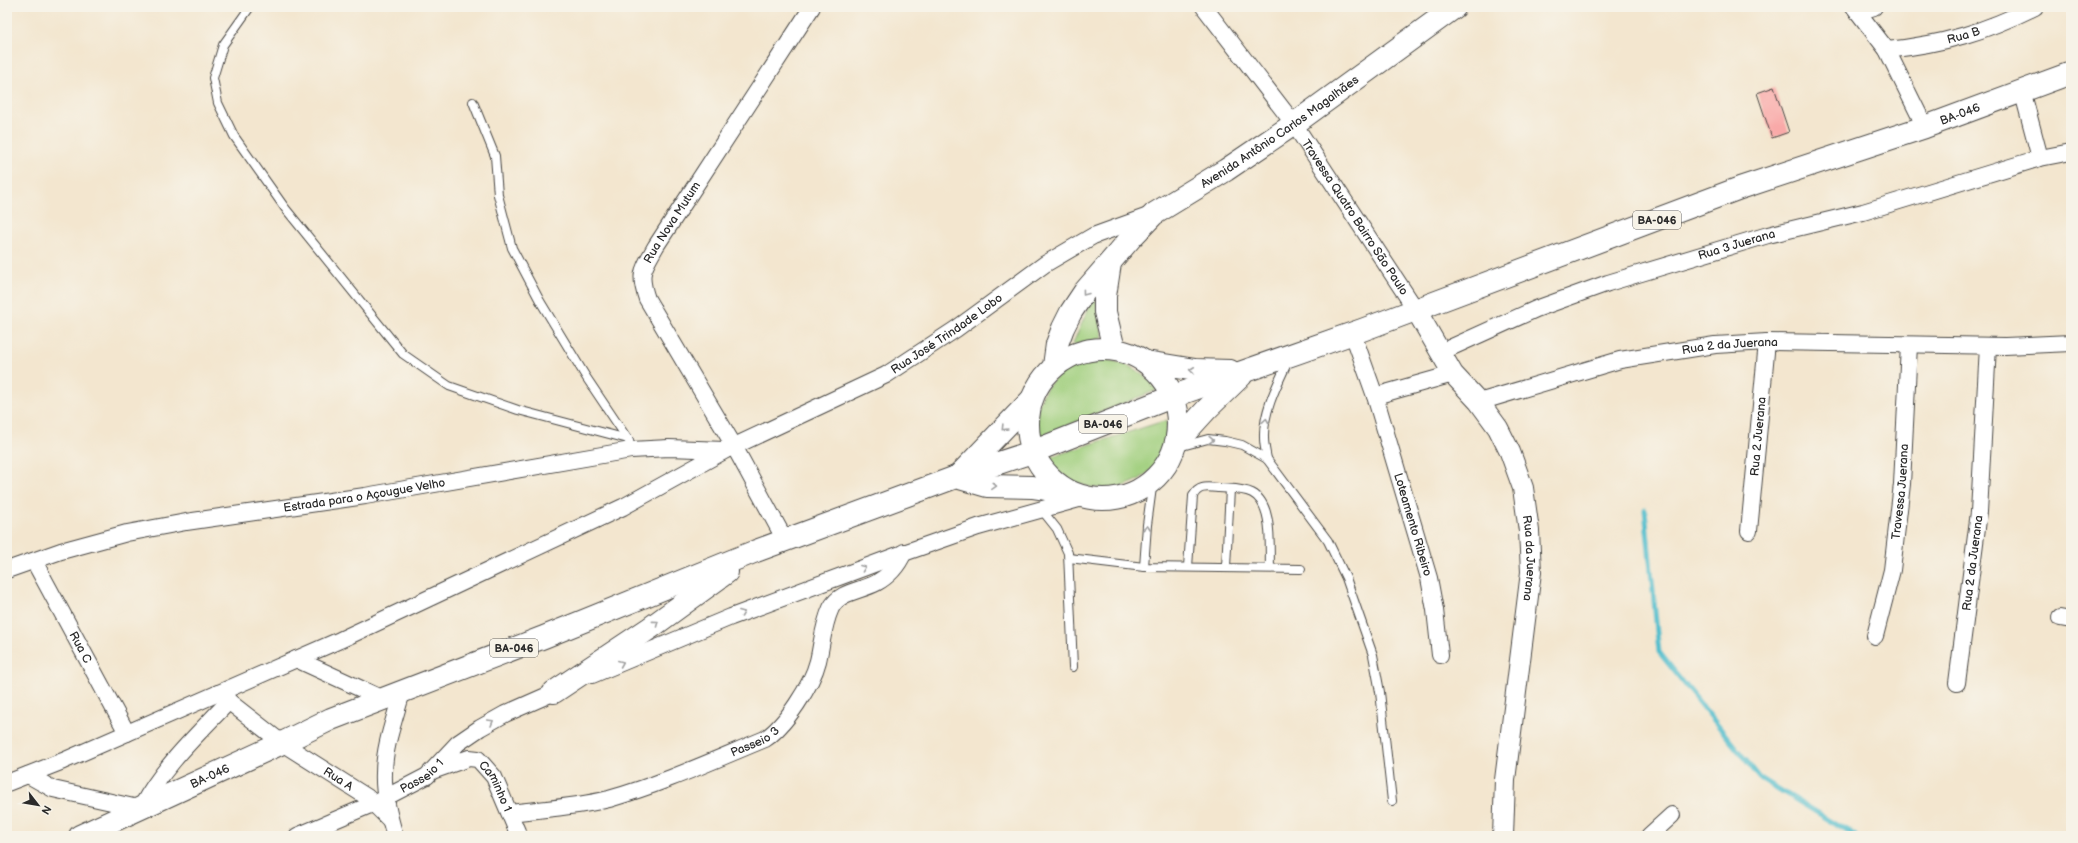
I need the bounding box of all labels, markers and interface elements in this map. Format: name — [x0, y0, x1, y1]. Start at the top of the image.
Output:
street label: Rua B — [1946, 23, 1982, 47]
street label: Avenida Antônio Carlos Magalhães — [1198, 72, 1362, 191]
street label: BA-046 — [1938, 100, 1982, 128]
street label: Travessa Quatro Bairro São Paulo — [1299, 136, 1412, 298]
street label: Rua Nova Mutum — [640, 179, 704, 266]
road number: BA-046 — [1633, 211, 1681, 229]
street label: Rua 3 Juerana — [1696, 226, 1777, 263]
one-way arrow — [1082, 289, 1089, 296]
street label: Rua José Trindade Lobo — [888, 290, 1006, 377]
street label: Rua 2 da Juerana — [1681, 334, 1778, 358]
one-way arrow — [1189, 365, 1195, 374]
street label: Rua 2 Juerana — [1747, 396, 1769, 477]
road number: BA-046 — [1079, 415, 1127, 433]
one-way arrow — [1261, 418, 1270, 424]
one-way arrow — [1001, 423, 1009, 431]
one-way arrow — [1208, 436, 1214, 444]
street label: Travessa Juerana — [1888, 443, 1912, 540]
street label: Loteamento Ribeiro — [1391, 471, 1436, 578]
street label: Estrada para o Açougue Velho — [282, 475, 447, 515]
one-way arrow — [991, 481, 997, 490]
street label: Rua da Juerana — [1519, 514, 1539, 602]
street label: Rua 2 da Juerana — [1959, 514, 1986, 612]
one-way arrow — [1142, 525, 1151, 531]
one-way arrow — [860, 564, 867, 572]
one-way arrow — [738, 610, 745, 618]
one-way arrow — [651, 621, 658, 628]
street label: Rua C — [66, 629, 95, 666]
road number: BA-046 — [490, 639, 538, 657]
one-way arrow — [618, 659, 625, 667]
one-way arrow — [486, 720, 494, 727]
street label: Passeio 3 — [728, 723, 783, 760]
street label: Passeio 1 — [397, 756, 447, 796]
street label: Caminho 1 — [476, 758, 515, 814]
street label: BA-046 — [188, 761, 232, 792]
street label: Rua A — [321, 764, 357, 794]
north arrow — [18, 785, 58, 825]
text: N — [38, 803, 54, 817]

